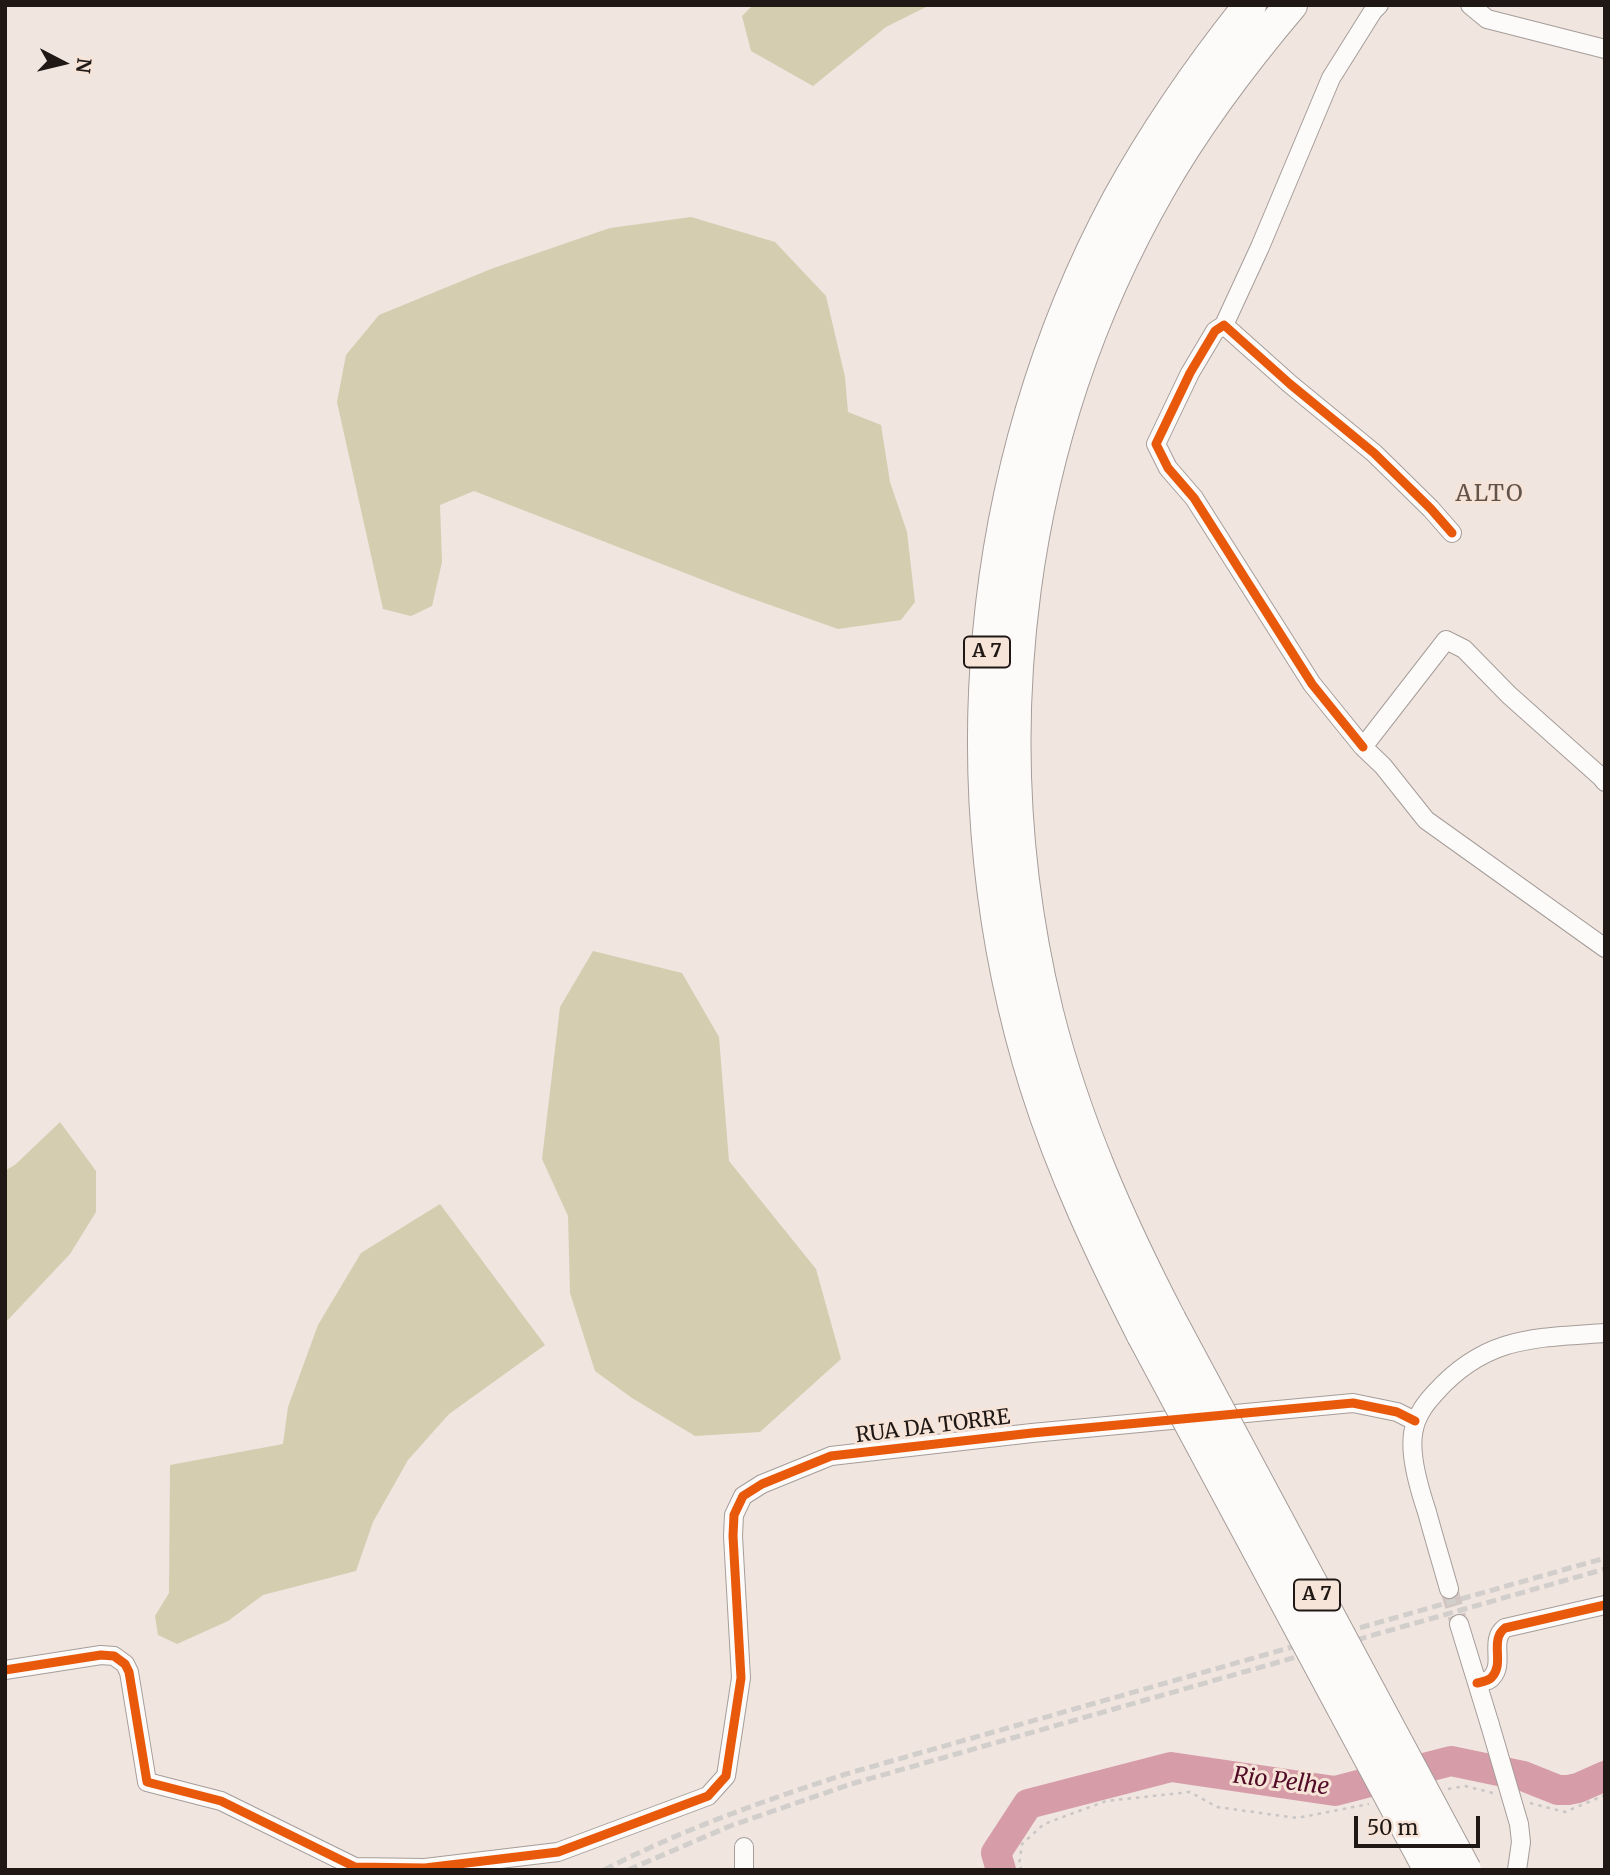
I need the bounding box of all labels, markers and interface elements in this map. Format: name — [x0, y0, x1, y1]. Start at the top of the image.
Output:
north arrow — [28, 28, 98, 98]
text: N — [71, 57, 97, 74]
district label: ALTO — [1456, 480, 1524, 508]
road number: A 7 — [964, 636, 1010, 667]
street label: RUA DA TORRE — [854, 1405, 1012, 1449]
road number: A 7 — [1294, 1580, 1340, 1610]
water label: Rio Pelhe — [1231, 1762, 1331, 1802]
scale bar — [1358, 1801, 1484, 1845]
text: 50 m — [1367, 1814, 1418, 1841]

